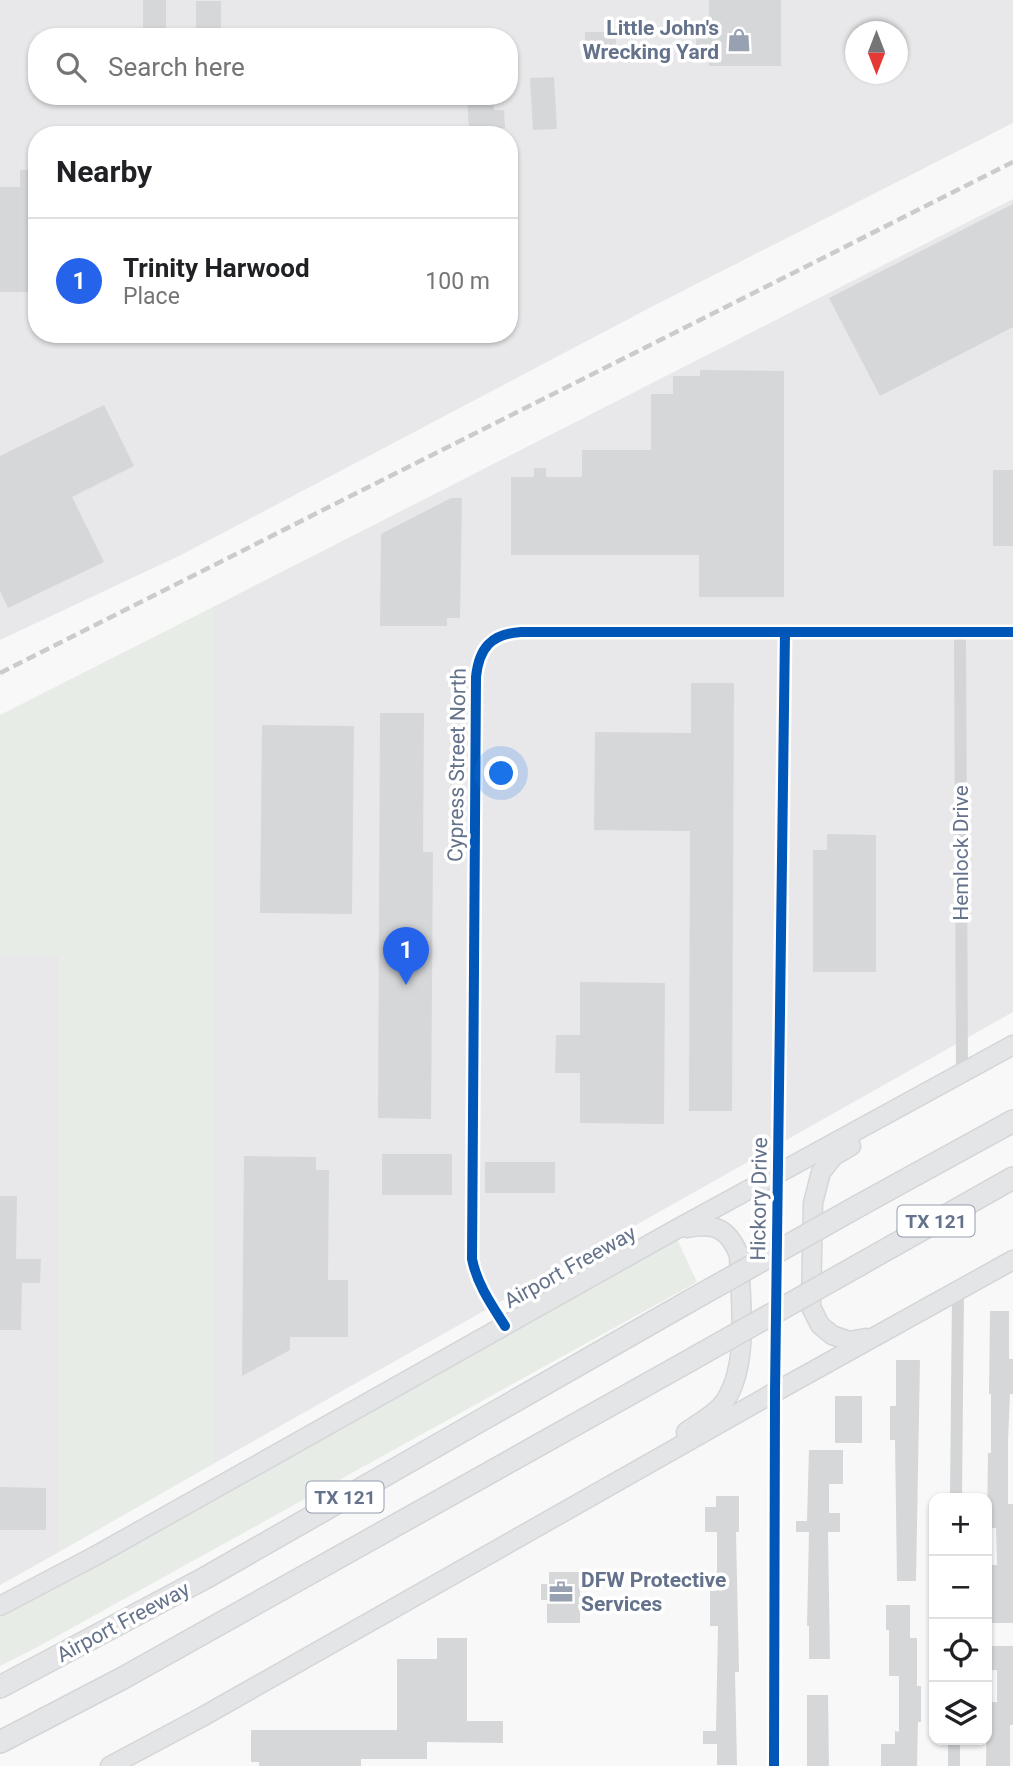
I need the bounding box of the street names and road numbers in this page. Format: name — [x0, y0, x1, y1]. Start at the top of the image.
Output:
street label: Cypress Street North — [443, 668, 471, 862]
street label: Hemlock Drive — [949, 785, 973, 921]
street label: Hickory Drive — [746, 1137, 772, 1261]
road number: TX 121 — [898, 1205, 974, 1236]
street label: Airport Freeway — [500, 1221, 640, 1313]
road number: TX 121 — [306, 1482, 384, 1512]
street label: Airport Freeway — [53, 1577, 194, 1667]

